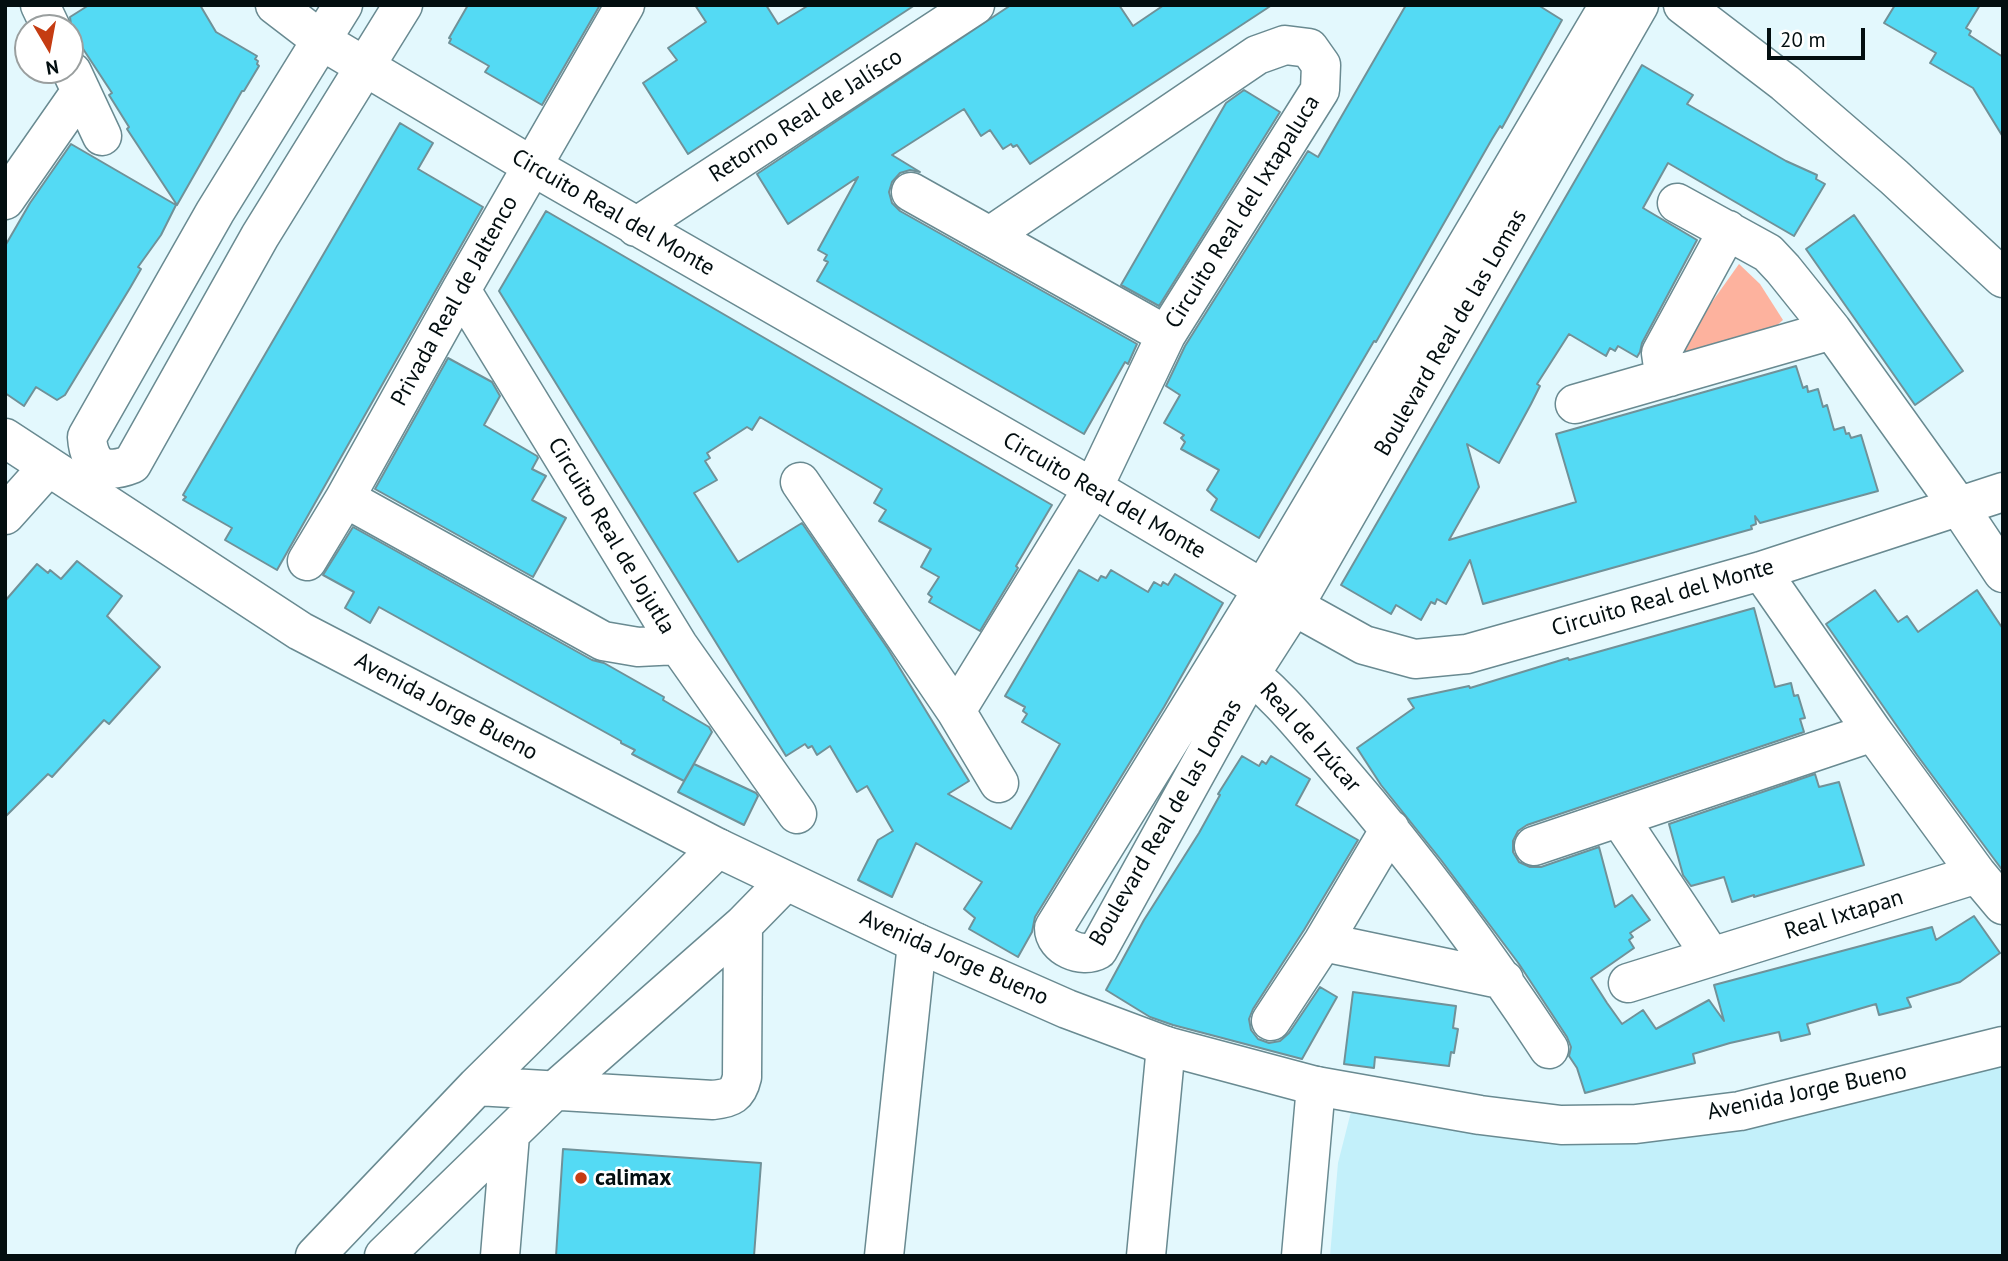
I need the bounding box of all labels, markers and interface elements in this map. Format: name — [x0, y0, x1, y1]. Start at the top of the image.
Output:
north arrow — [14, 14, 84, 84]
scale bar — [1770, 14, 1868, 58]
text: 20 m — [1780, 26, 1826, 53]
street label: Retorno Real de Jalísco — [704, 43, 908, 189]
text: N — [44, 55, 61, 81]
street label: Circuito Real del Ixtapaluca — [1160, 90, 1326, 334]
street label: Circuito Real del Monte — [507, 144, 719, 282]
street label: Privada Real de Jaltenco — [386, 191, 524, 411]
street label: Boulevard Real de las Lomas — [1369, 205, 1533, 461]
street label: Circuito Real del Monte — [998, 427, 1210, 565]
street label: Circuito Real de Jojutla — [541, 433, 681, 639]
street label: Circuito Real del Monte — [1549, 553, 1777, 643]
street label: Avenida Jorge Bueno — [350, 647, 542, 767]
street label: Real de Izúcar — [1254, 678, 1366, 798]
street label: Boulevard Real de las Lomas — [1084, 695, 1248, 951]
street label: Real Ixtapan — [1781, 884, 1907, 946]
street label: Avenida Jorge Bueno — [856, 904, 1052, 1012]
street label: Avenida Jorge Bueno — [1705, 1057, 1909, 1127]
place label: calimax — [595, 1164, 671, 1192]
marker: calimax — [573, 1170, 589, 1186]

